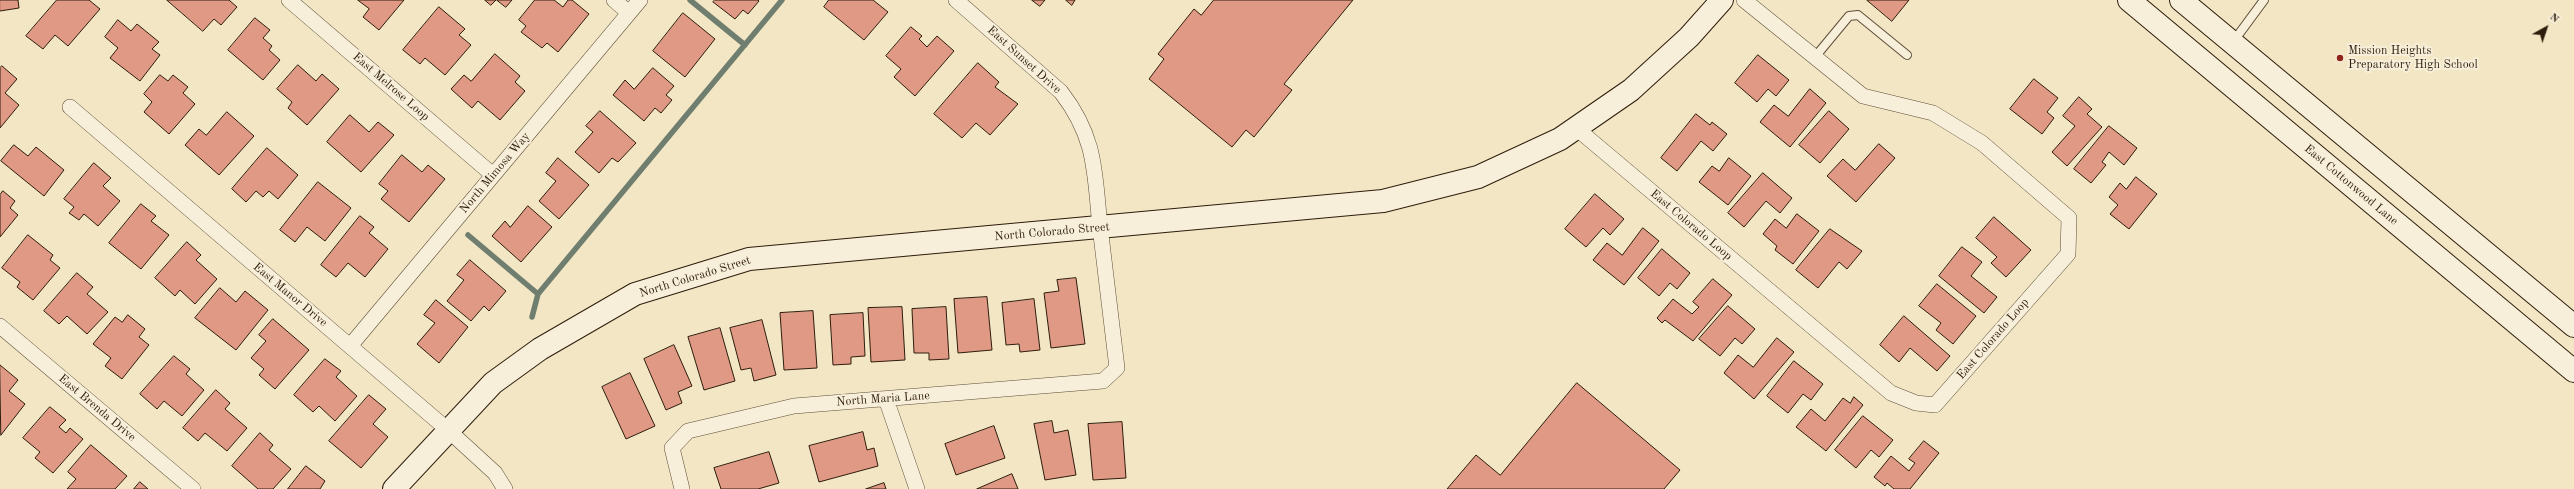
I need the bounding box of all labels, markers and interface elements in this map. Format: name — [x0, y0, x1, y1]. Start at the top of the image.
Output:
north arrow — [2526, 8, 2566, 48]
text: N — [2547, 12, 2561, 25]
street label: East Sunset Drive — [984, 23, 1064, 97]
place label: Mission Heights Preparatory High School — [2348, 44, 2478, 72]
street label: East Melrose Loop — [350, 50, 432, 124]
marker: Mission Heights Preparatory High School — [2335, 53, 2345, 63]
street label: North Mimosa Way — [457, 130, 533, 216]
street label: East Cottonwood Lane — [2301, 142, 2401, 228]
street label: East Colorado Loop — [1647, 186, 1735, 264]
street label: North Colorado Street — [994, 220, 1110, 244]
street label: North Colorado Street — [638, 253, 752, 301]
street label: East Manor Drive — [250, 260, 330, 330]
street label: East Colorado Loop — [1954, 296, 2032, 382]
street label: East Brenda Drive — [55, 371, 139, 445]
street label: North Maria Lane — [836, 389, 930, 409]

